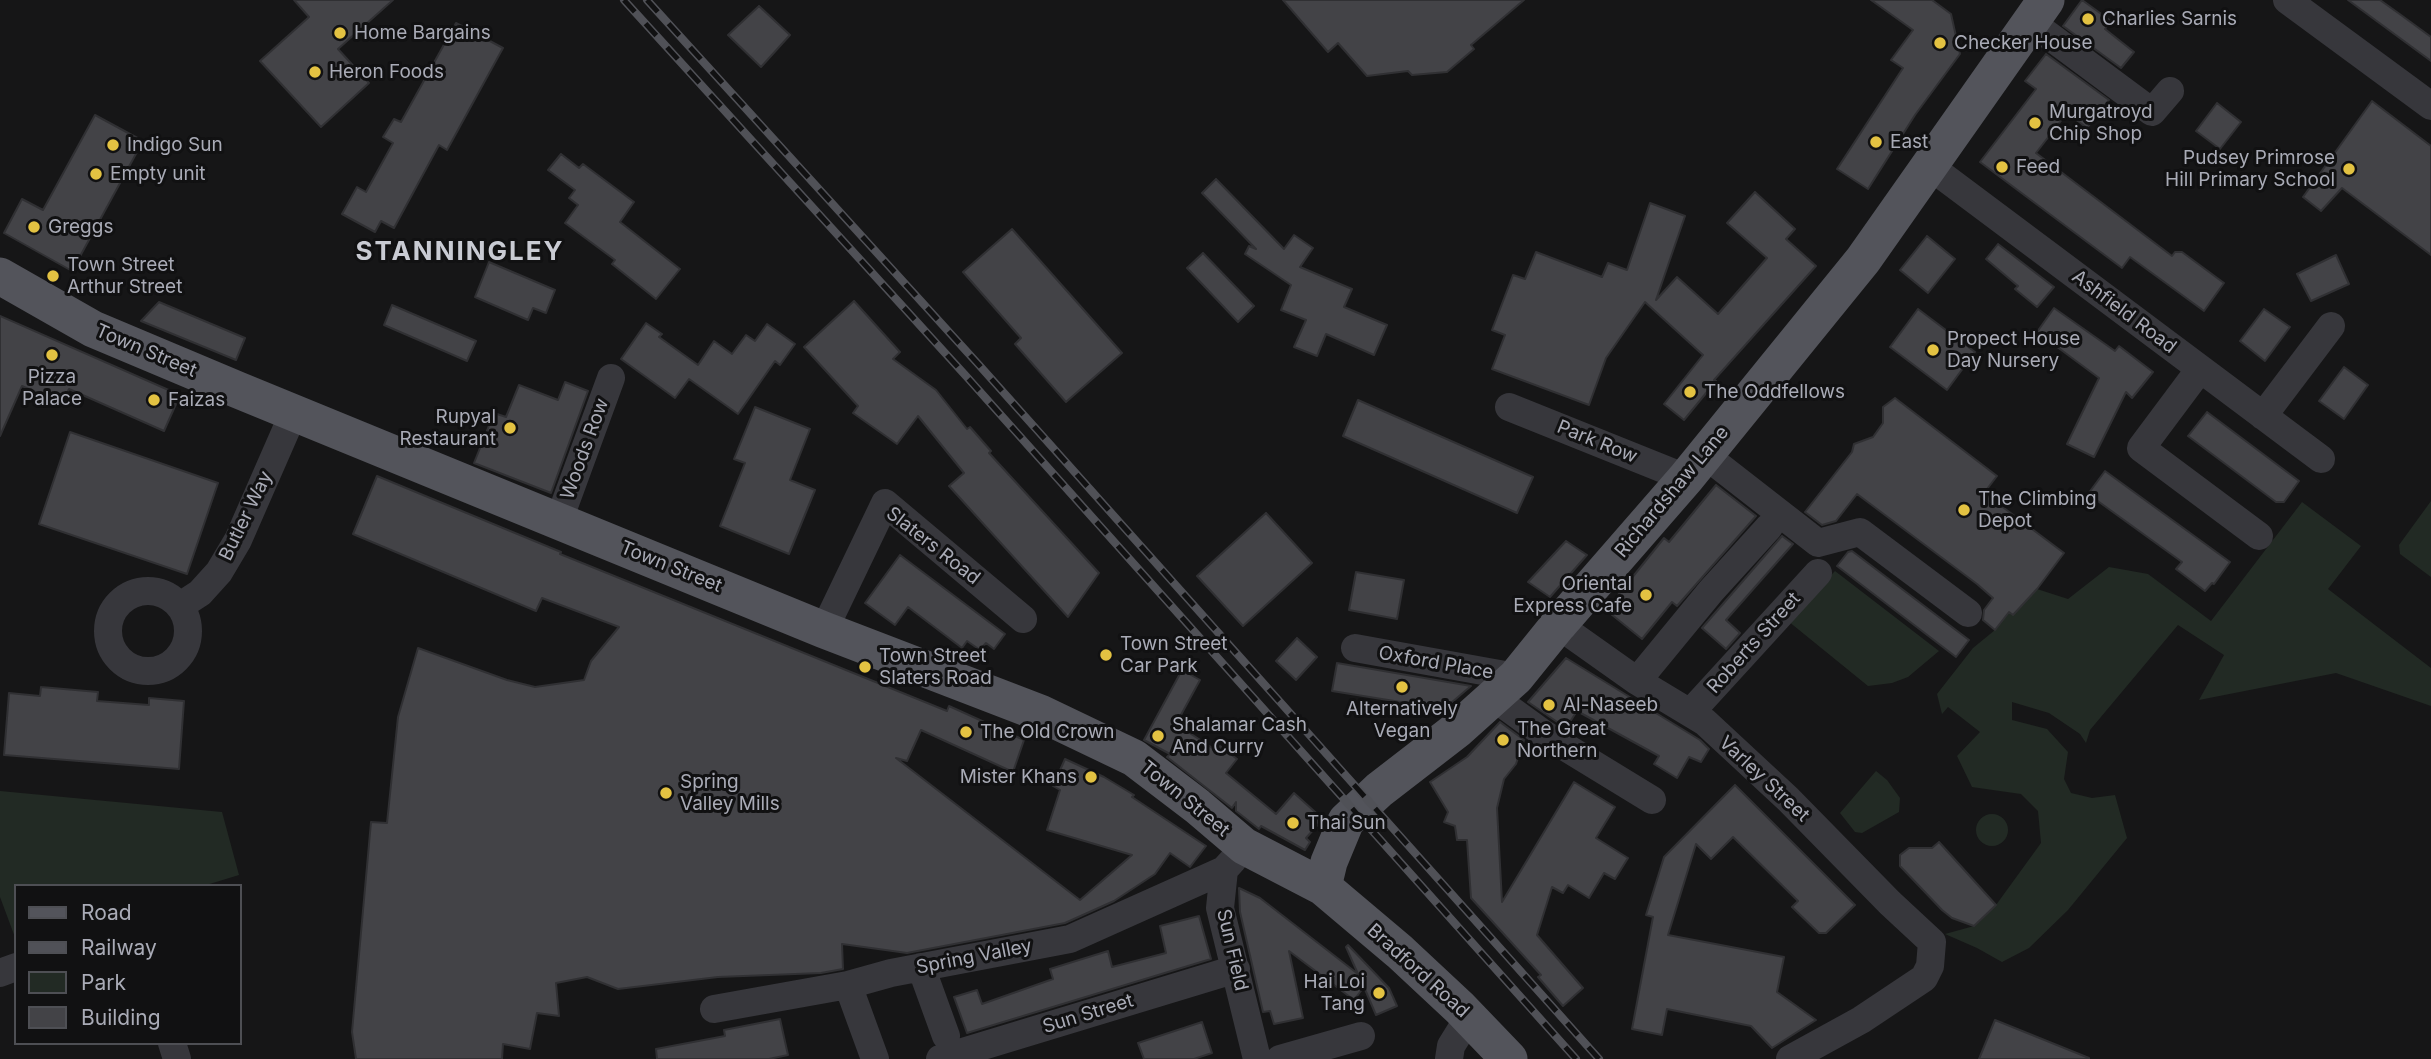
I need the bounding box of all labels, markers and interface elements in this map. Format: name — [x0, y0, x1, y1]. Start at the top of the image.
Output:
place label: Charlies Sarnis — [2102, 8, 2237, 30]
marker: Charlies Sarnis — [2080, 11, 2096, 27]
place label: Home Bargains — [354, 22, 491, 44]
marker: Home Bargains — [332, 25, 348, 41]
place label: Checker House — [1954, 32, 2092, 54]
marker: Checker House — [1932, 35, 1948, 51]
place label: Heron Foods — [329, 61, 444, 83]
marker: Heron Foods — [307, 64, 323, 80]
place label: Murgatroyd Chip Shop — [2049, 101, 2153, 145]
marker: Murgatroyd Chip Shop — [2027, 115, 2043, 131]
place label: East — [1890, 131, 1928, 153]
place label: Indigo Sun — [127, 134, 223, 156]
marker: East — [1868, 134, 1884, 150]
marker: Indigo Sun — [105, 137, 121, 153]
place label: Pudsey Primrose Hill Primary School — [2165, 147, 2335, 191]
place label: Feed — [2016, 156, 2060, 178]
marker: Feed — [1994, 159, 2010, 175]
marker: Pudsey Primrose Hill Primary School — [2341, 161, 2357, 177]
place label: Empty unit — [110, 163, 206, 185]
marker: Empty unit — [88, 166, 104, 182]
place label: Greggs — [48, 216, 113, 238]
marker: Greggs — [26, 219, 42, 235]
district label: STANNINGLEY — [357, 236, 563, 268]
place label: Town Street Arthur Street — [67, 254, 182, 298]
street label: Ashfield Road — [2067, 265, 2181, 359]
marker: Town Street Arthur Street — [45, 268, 61, 284]
street label: Town Street — [92, 319, 200, 383]
place label: Propect House Day Nursery — [1947, 328, 2080, 372]
marker: Propect House Day Nursery — [1925, 342, 1941, 358]
marker: Pizza Palace — [44, 347, 60, 363]
place label: Pizza Palace — [22, 366, 82, 410]
place label: The Oddfellows — [1704, 381, 1845, 403]
marker: The Oddfellows — [1682, 384, 1698, 400]
place label: Faizas — [168, 389, 225, 411]
marker: Faizas — [146, 392, 162, 408]
street label: Woods Row — [556, 395, 614, 503]
place label: Rupyal Restaurant — [399, 406, 496, 450]
street label: Park Row — [1554, 416, 1640, 468]
marker: Rupyal Restaurant — [502, 420, 518, 436]
street label: Richardshaw Lane — [1610, 422, 1734, 562]
street label: Butler Way — [215, 467, 277, 565]
place label: The Climbing Depot — [1978, 488, 2097, 532]
street label: Slaters Road — [881, 502, 985, 590]
marker: The Climbing Depot — [1956, 502, 1972, 518]
street label: Town Street — [617, 536, 725, 598]
place label: Oriental Express Cafe — [1513, 573, 1632, 617]
marker: Oriental Express Cafe — [1638, 587, 1654, 603]
street label: Roberts Street — [1703, 588, 1805, 698]
place label: Town Street Car Park — [1120, 633, 1228, 677]
street label: Oxford Place — [1377, 642, 1495, 684]
place label: Town Street Slaters Road — [879, 645, 992, 689]
marker: Town Street Car Park — [1098, 647, 1114, 663]
marker: Town Street Slaters Road — [857, 659, 873, 675]
marker: Alternatively Vegan — [1394, 679, 1410, 695]
place label: Al-Naseeb — [1563, 694, 1658, 716]
marker: Al-Naseeb — [1541, 697, 1557, 713]
place label: Alternatively Vegan — [1346, 698, 1458, 742]
place label: Shalamar Cash And Curry — [1172, 714, 1307, 758]
place label: The Great Northern — [1517, 718, 1606, 762]
place label: The Old Crown — [980, 721, 1115, 743]
marker: The Old Crown — [958, 724, 974, 740]
marker: Shalamar Cash And Curry — [1150, 728, 1166, 744]
street label: Varley Street — [1714, 731, 1814, 827]
marker: The Great Northern — [1495, 732, 1511, 748]
street label: Town Street — [1136, 756, 1234, 842]
place label: Mister Khans — [960, 766, 1077, 788]
marker: Mister Khans — [1083, 769, 1099, 785]
place label: Spring Valley Mills — [680, 771, 780, 815]
marker: Spring Valley Mills — [658, 785, 674, 801]
place label: Thai Sun — [1307, 812, 1386, 834]
marker: Thai Sun — [1285, 815, 1301, 831]
legend — [14, 884, 242, 1045]
text: Road — [81, 900, 132, 925]
street label: Sun Field — [1212, 907, 1252, 993]
street label: Bradford Road — [1362, 919, 1474, 1023]
text: Railway — [81, 935, 157, 960]
street label: Spring Valley — [914, 935, 1034, 979]
text: Park — [81, 970, 126, 995]
place label: Hai Loi Tang — [1304, 971, 1365, 1015]
marker: Hai Loi Tang — [1371, 985, 1387, 1001]
street label: Sun Street — [1040, 989, 1136, 1039]
text: Building — [81, 1005, 161, 1030]

